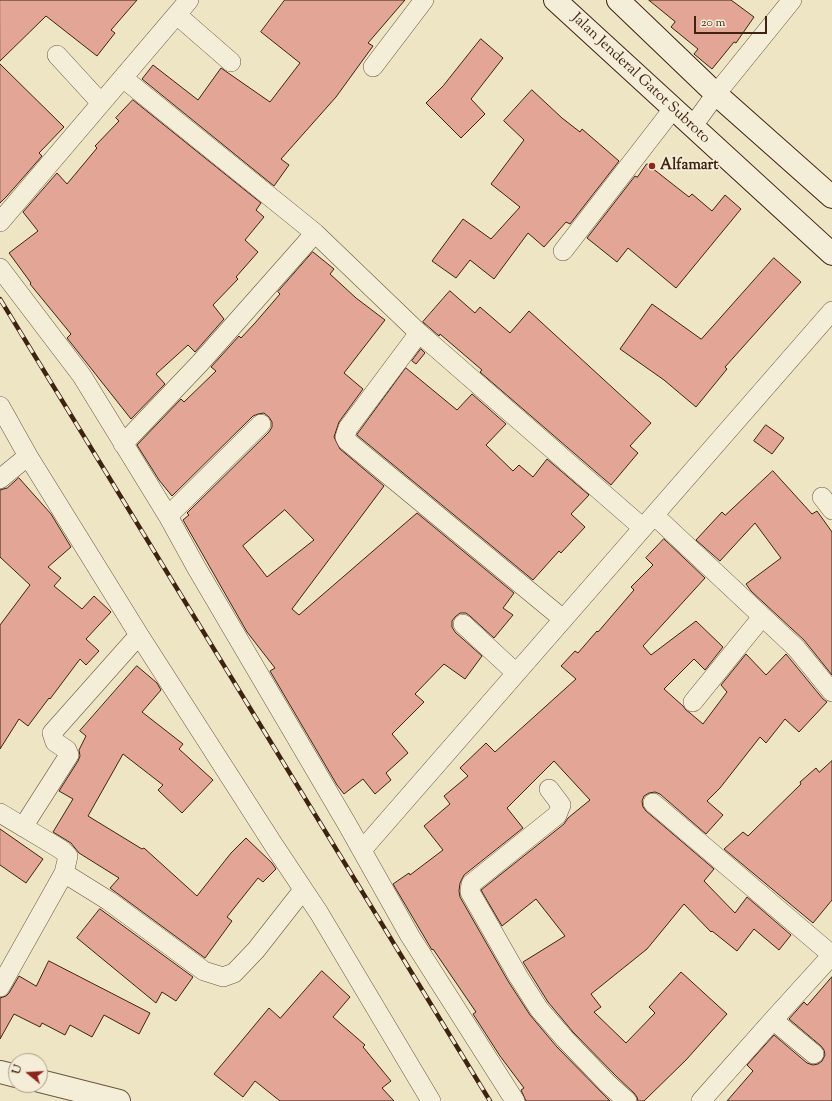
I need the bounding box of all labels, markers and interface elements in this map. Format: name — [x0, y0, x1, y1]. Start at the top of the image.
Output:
scale bar — [696, 8, 769, 34]
street label: Jalan Jenderal Gatot Subroto — [567, 10, 713, 148]
text: 20 m — [701, 14, 725, 32]
place label: Alfamart — [660, 157, 718, 175]
marker: Alfamart — [647, 161, 657, 171]
north arrow — [8, 1053, 48, 1093]
text: U — [9, 1063, 27, 1076]

